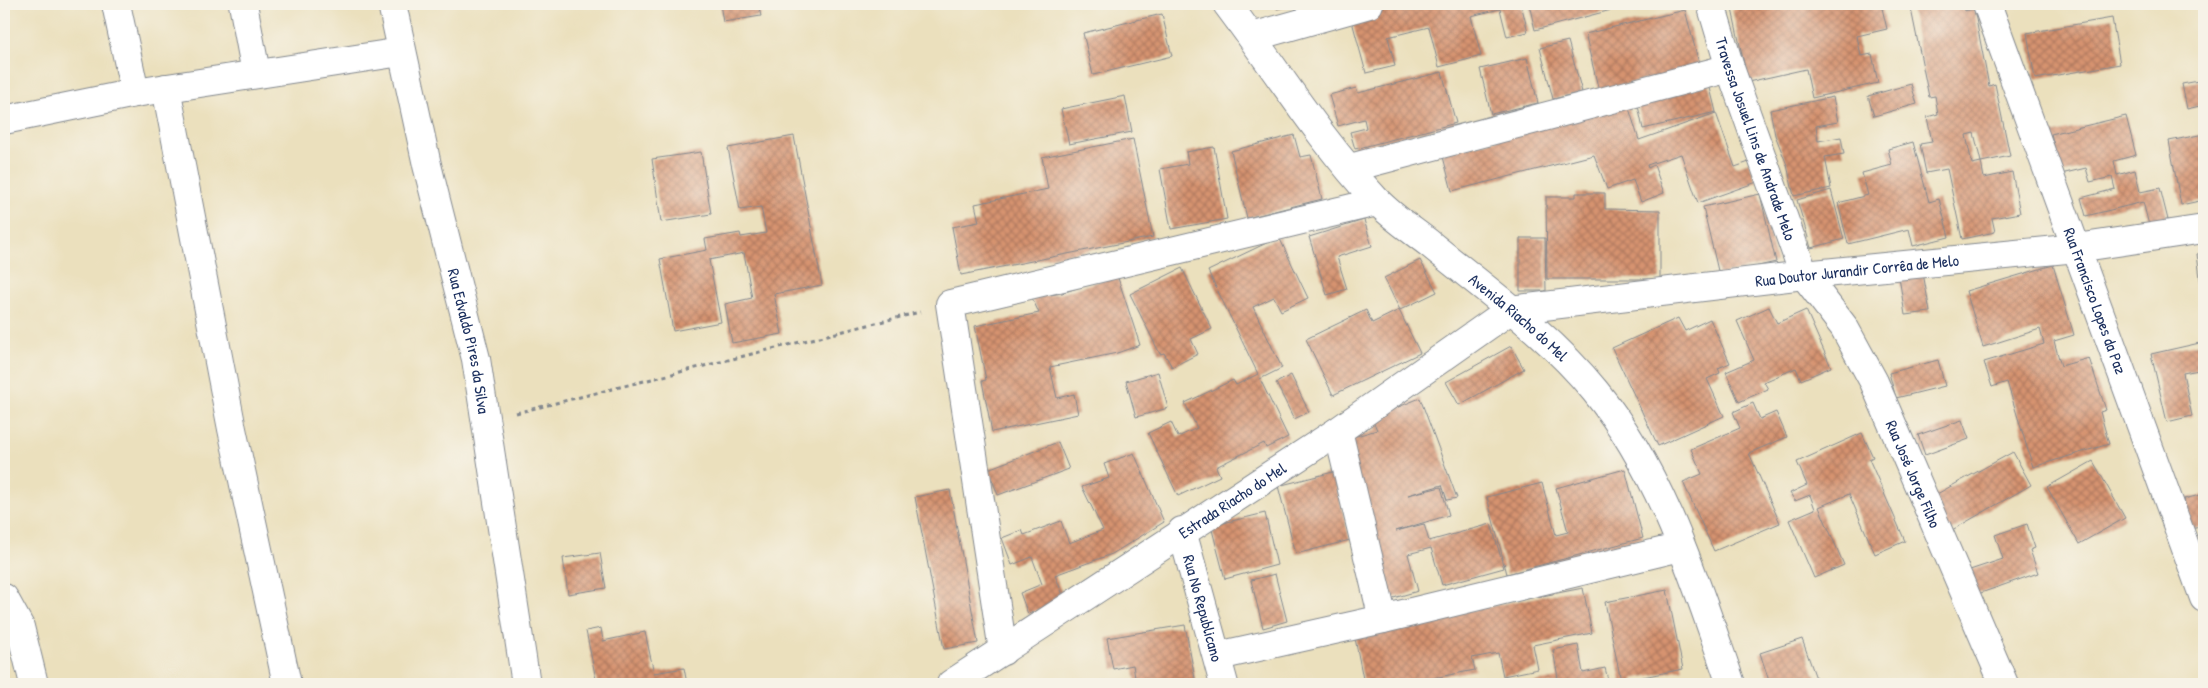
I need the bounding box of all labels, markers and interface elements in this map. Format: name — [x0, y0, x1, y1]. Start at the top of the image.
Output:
street label: Travessa Josuel Lins de Andrade Melo — [1710, 34, 1802, 244]
street label: Rua Francisco Lopes da Paz — [2059, 225, 2132, 377]
street label: Rua Doutor Jurandir Corrêa de Melo — [1754, 249, 1960, 292]
street label: Rua Edvaldo Pires da Silva — [443, 266, 495, 415]
street label: Avenida Riacho do Mel — [1464, 268, 1574, 366]
street label: Rua José Jorge Filho — [1881, 417, 1947, 532]
street label: Estrada Riacho do Mel — [1174, 457, 1291, 543]
street label: Rua No Republicano — [1178, 552, 1228, 665]

